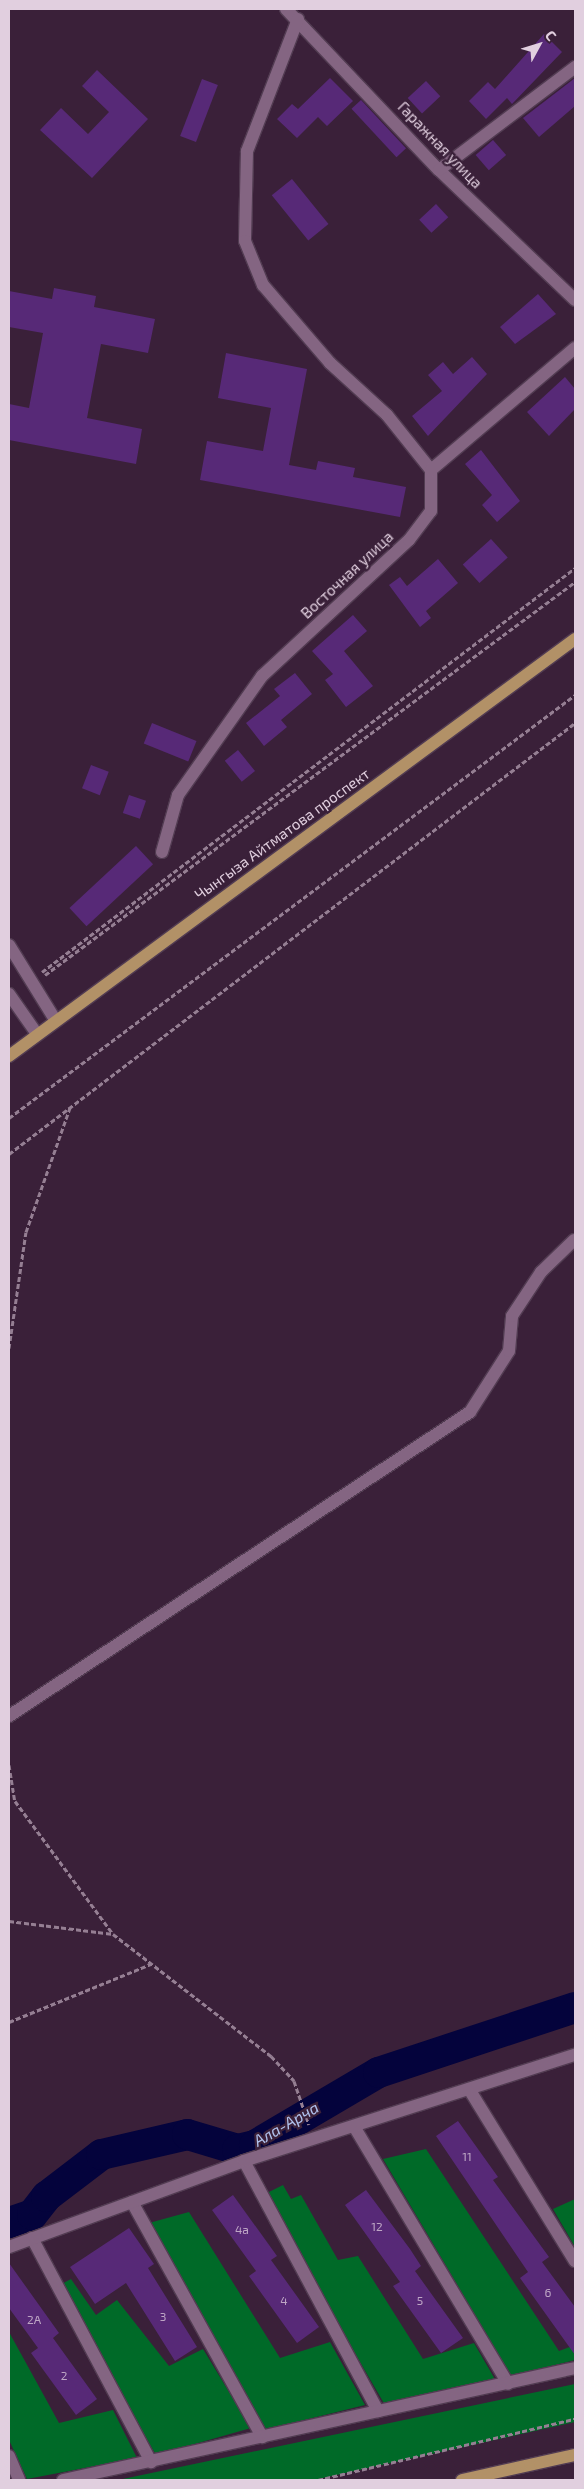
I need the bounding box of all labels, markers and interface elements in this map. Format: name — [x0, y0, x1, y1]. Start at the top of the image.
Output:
north arrow — [514, 20, 564, 70]
text: С — [542, 27, 560, 44]
street label: Гаражная улица — [394, 98, 486, 192]
street label: Восточная улица — [297, 528, 397, 622]
street label: Чынгыза Айтматова проспект — [191, 764, 373, 904]
water label: Ала-Арча — [250, 2098, 322, 2150]
house number: 11 — [462, 2150, 472, 2164]
house number: 12 — [371, 2220, 383, 2234]
house number: 4а — [235, 2223, 249, 2237]
house number: 6 — [545, 2286, 551, 2300]
house number: 4 — [280, 2294, 288, 2308]
house number: 5 — [417, 2294, 423, 2308]
house number: 3 — [160, 2310, 166, 2324]
house number: 2А — [27, 2313, 41, 2327]
house number: 2 — [61, 2369, 67, 2383]

